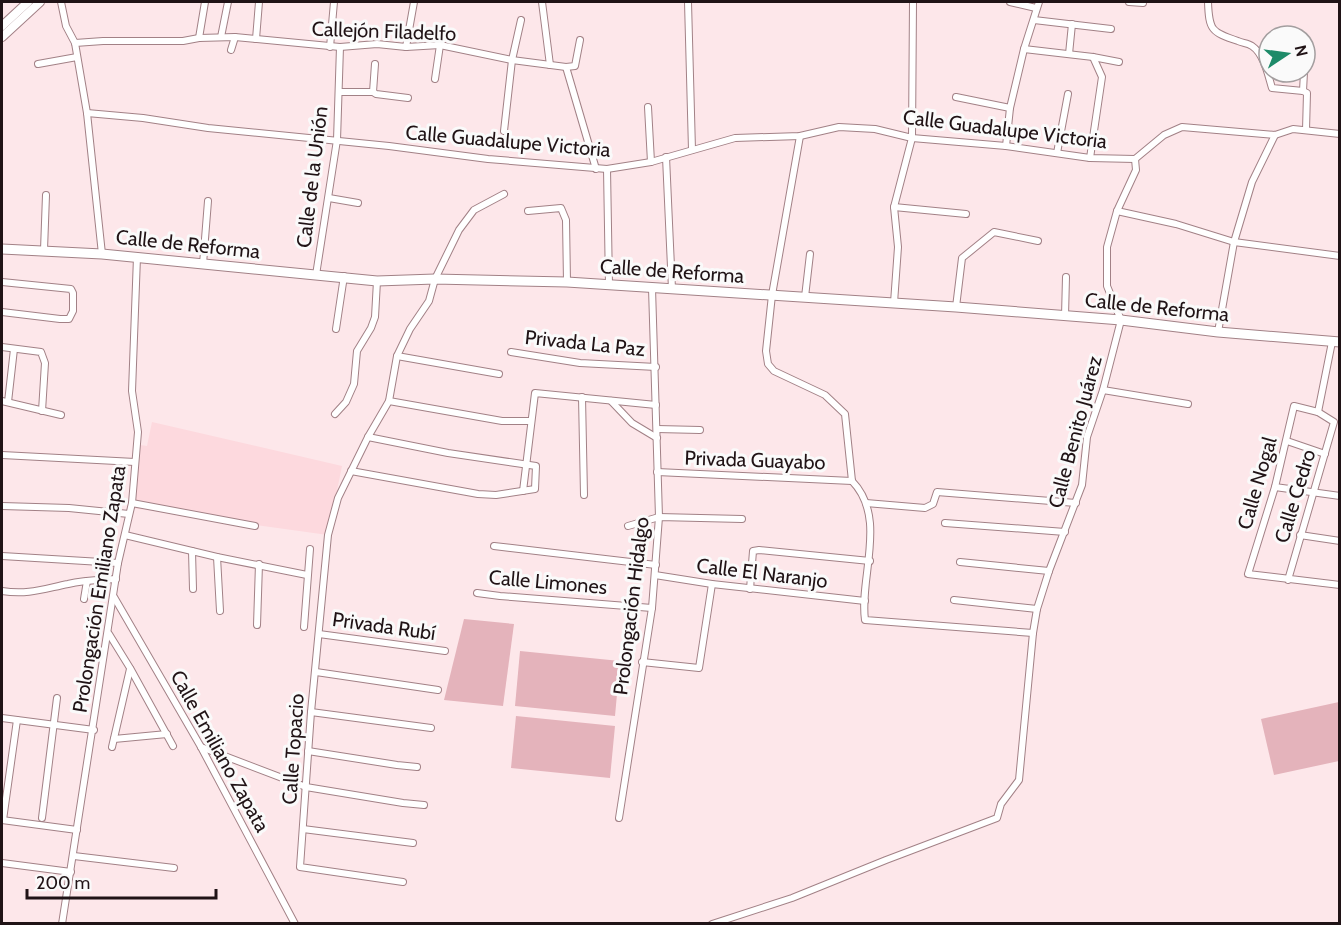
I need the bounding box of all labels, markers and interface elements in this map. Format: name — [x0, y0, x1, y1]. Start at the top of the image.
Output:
street label: Callejón Filadelfo — [311, 16, 457, 46]
north arrow — [1257, 24, 1317, 84]
text: N — [1291, 43, 1312, 58]
street label: Calle de la Unión — [291, 105, 333, 249]
street label: Calle Guadalupe Victoria — [902, 105, 1109, 153]
street label: Calle Guadalupe Victoria — [405, 120, 612, 162]
street label: Calle de Reforma — [115, 225, 262, 264]
street label: Calle de Reforma — [599, 254, 745, 288]
street label: Calle de Reforma — [1084, 288, 1231, 327]
street label: Privada La Paz — [524, 325, 646, 361]
street label: Calle Benito Juárez — [1043, 353, 1107, 511]
street label: Calle Nogal — [1232, 434, 1282, 532]
street label: Privada Guayabo — [684, 446, 826, 474]
street label: Calle Cedro — [1269, 446, 1321, 546]
street label: Prolongación Emiliano Zapata — [68, 463, 130, 714]
street label: Prolongación Hidalgo — [608, 516, 654, 696]
street label: Calle El Naranjo — [695, 553, 829, 593]
street label: Calle Limones — [488, 565, 608, 599]
street label: Privada Rubí — [331, 607, 437, 645]
street label: Calle Emiliano Zapata — [166, 666, 275, 836]
street label: Calle Topacio — [277, 693, 309, 805]
scale bar — [27, 862, 216, 900]
text: 200 m — [36, 872, 90, 894]

